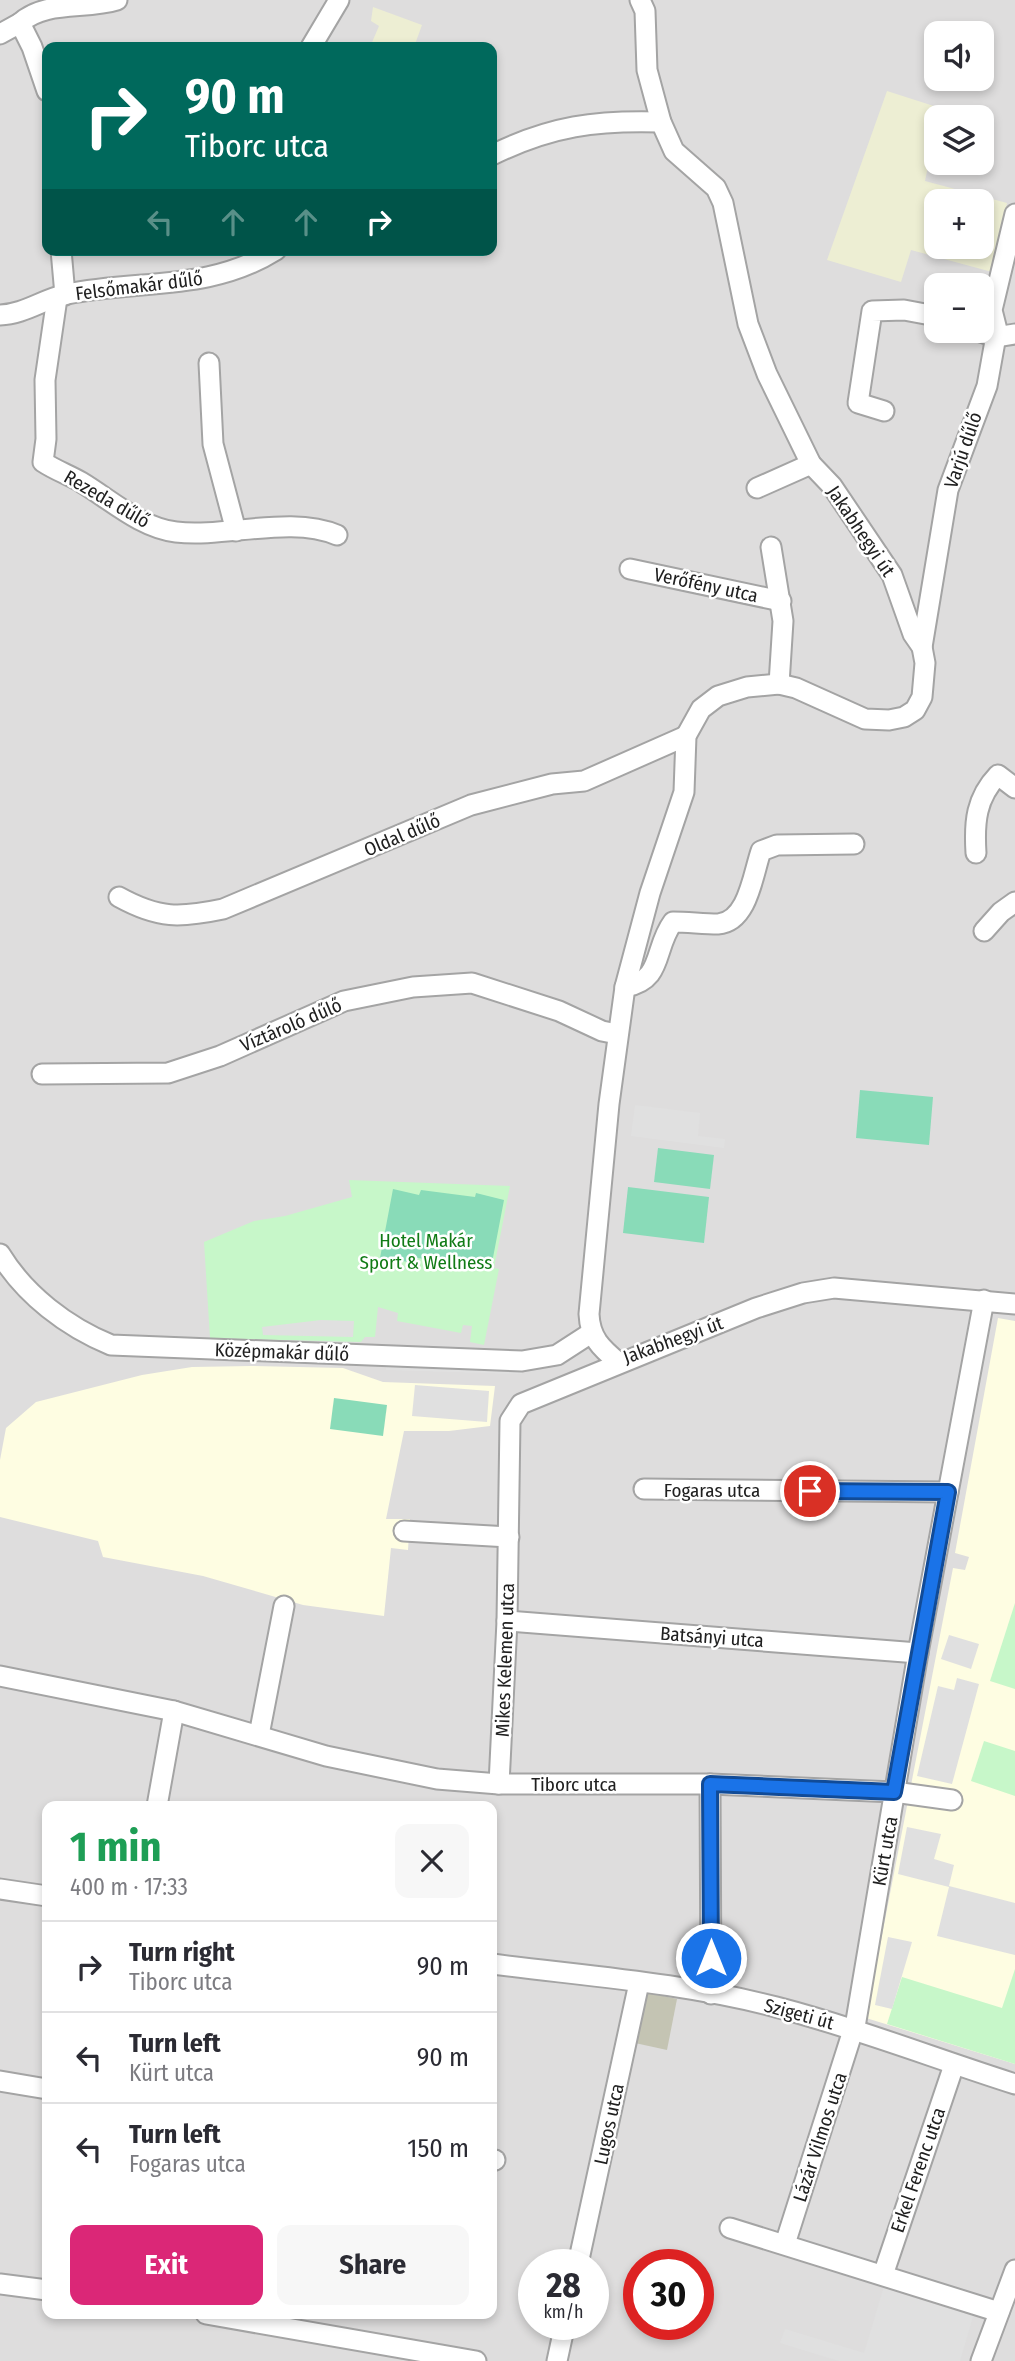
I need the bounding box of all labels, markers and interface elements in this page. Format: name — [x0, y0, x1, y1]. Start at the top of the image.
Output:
map controls — [924, 21, 994, 343]
button: sound — [924, 21, 994, 91]
text: 90 m — [185, 67, 285, 126]
icon: right — [70, 70, 161, 161]
button: layers — [924, 105, 994, 175]
text: Tiborc utca — [185, 127, 329, 165]
button: + — [924, 189, 994, 259]
icon: left — [141, 203, 179, 241]
icon: ahead — [214, 203, 252, 241]
icon: ahead — [287, 203, 325, 241]
icon: right — [360, 203, 398, 241]
street label: Felsőmakár dűlő — [74, 267, 204, 305]
button: − — [924, 273, 994, 343]
street label: Varjú dűlő — [939, 409, 987, 491]
street label: Rezeda dűlő — [60, 465, 154, 533]
street label: Jakabhegyi út — [822, 481, 900, 581]
street label: Verőfény utca — [652, 563, 760, 607]
street label: Oldal dűlő — [360, 809, 444, 861]
street label: Víztároló dűlő — [237, 993, 345, 1057]
park label: Hotel Makár Sport & Wellness — [360, 1229, 492, 1274]
street label: Jakabhegyi út — [620, 1311, 727, 1369]
street label: Középmakár dűlő — [214, 1338, 350, 1366]
pin — [780, 1461, 840, 1521]
icon: arrive — [791, 1472, 829, 1510]
street label: Fogaras utca — [664, 1479, 760, 1502]
street label: Mikes Kelemen utca — [491, 1583, 519, 1737]
street label: Batsányi utca — [659, 1622, 765, 1652]
street label: Tiborc utca — [531, 1773, 617, 1796]
street label: Kürt utca — [868, 1814, 902, 1888]
text: 1 min — [70, 1822, 161, 1872]
button: close — [395, 1824, 469, 1898]
text: 400 m · 17:33 — [70, 1873, 188, 1901]
position arrow — [674, 1921, 748, 1995]
text: Turn right — [129, 1937, 235, 1968]
icon: right — [70, 1948, 108, 1986]
text: 90 m — [417, 1951, 469, 1982]
text: Tiborc utca — [129, 1968, 233, 1996]
street label: Szigeti út — [762, 1994, 837, 2035]
text: Turn left — [129, 2028, 221, 2059]
icon: left — [70, 2039, 108, 2077]
text: 90 m — [417, 2042, 469, 2073]
text: Kürt utca — [129, 2059, 214, 2087]
street label: Lázár Vilmos utca — [788, 2069, 852, 2205]
street label: Lugos utca — [589, 2081, 629, 2167]
street label: Erkel Ferenc utca — [886, 2104, 950, 2236]
text: Turn left — [129, 2119, 221, 2150]
icon: left — [70, 2130, 108, 2168]
text: 150 m — [407, 2133, 469, 2164]
text: Fogaras utca — [129, 2150, 246, 2178]
button: Exit — [70, 2225, 263, 2305]
button: Share — [277, 2225, 469, 2305]
speed limit sign: 30 — [623, 2249, 714, 2340]
text: 28 — [546, 2264, 581, 2306]
text: km/h — [543, 2301, 584, 2323]

